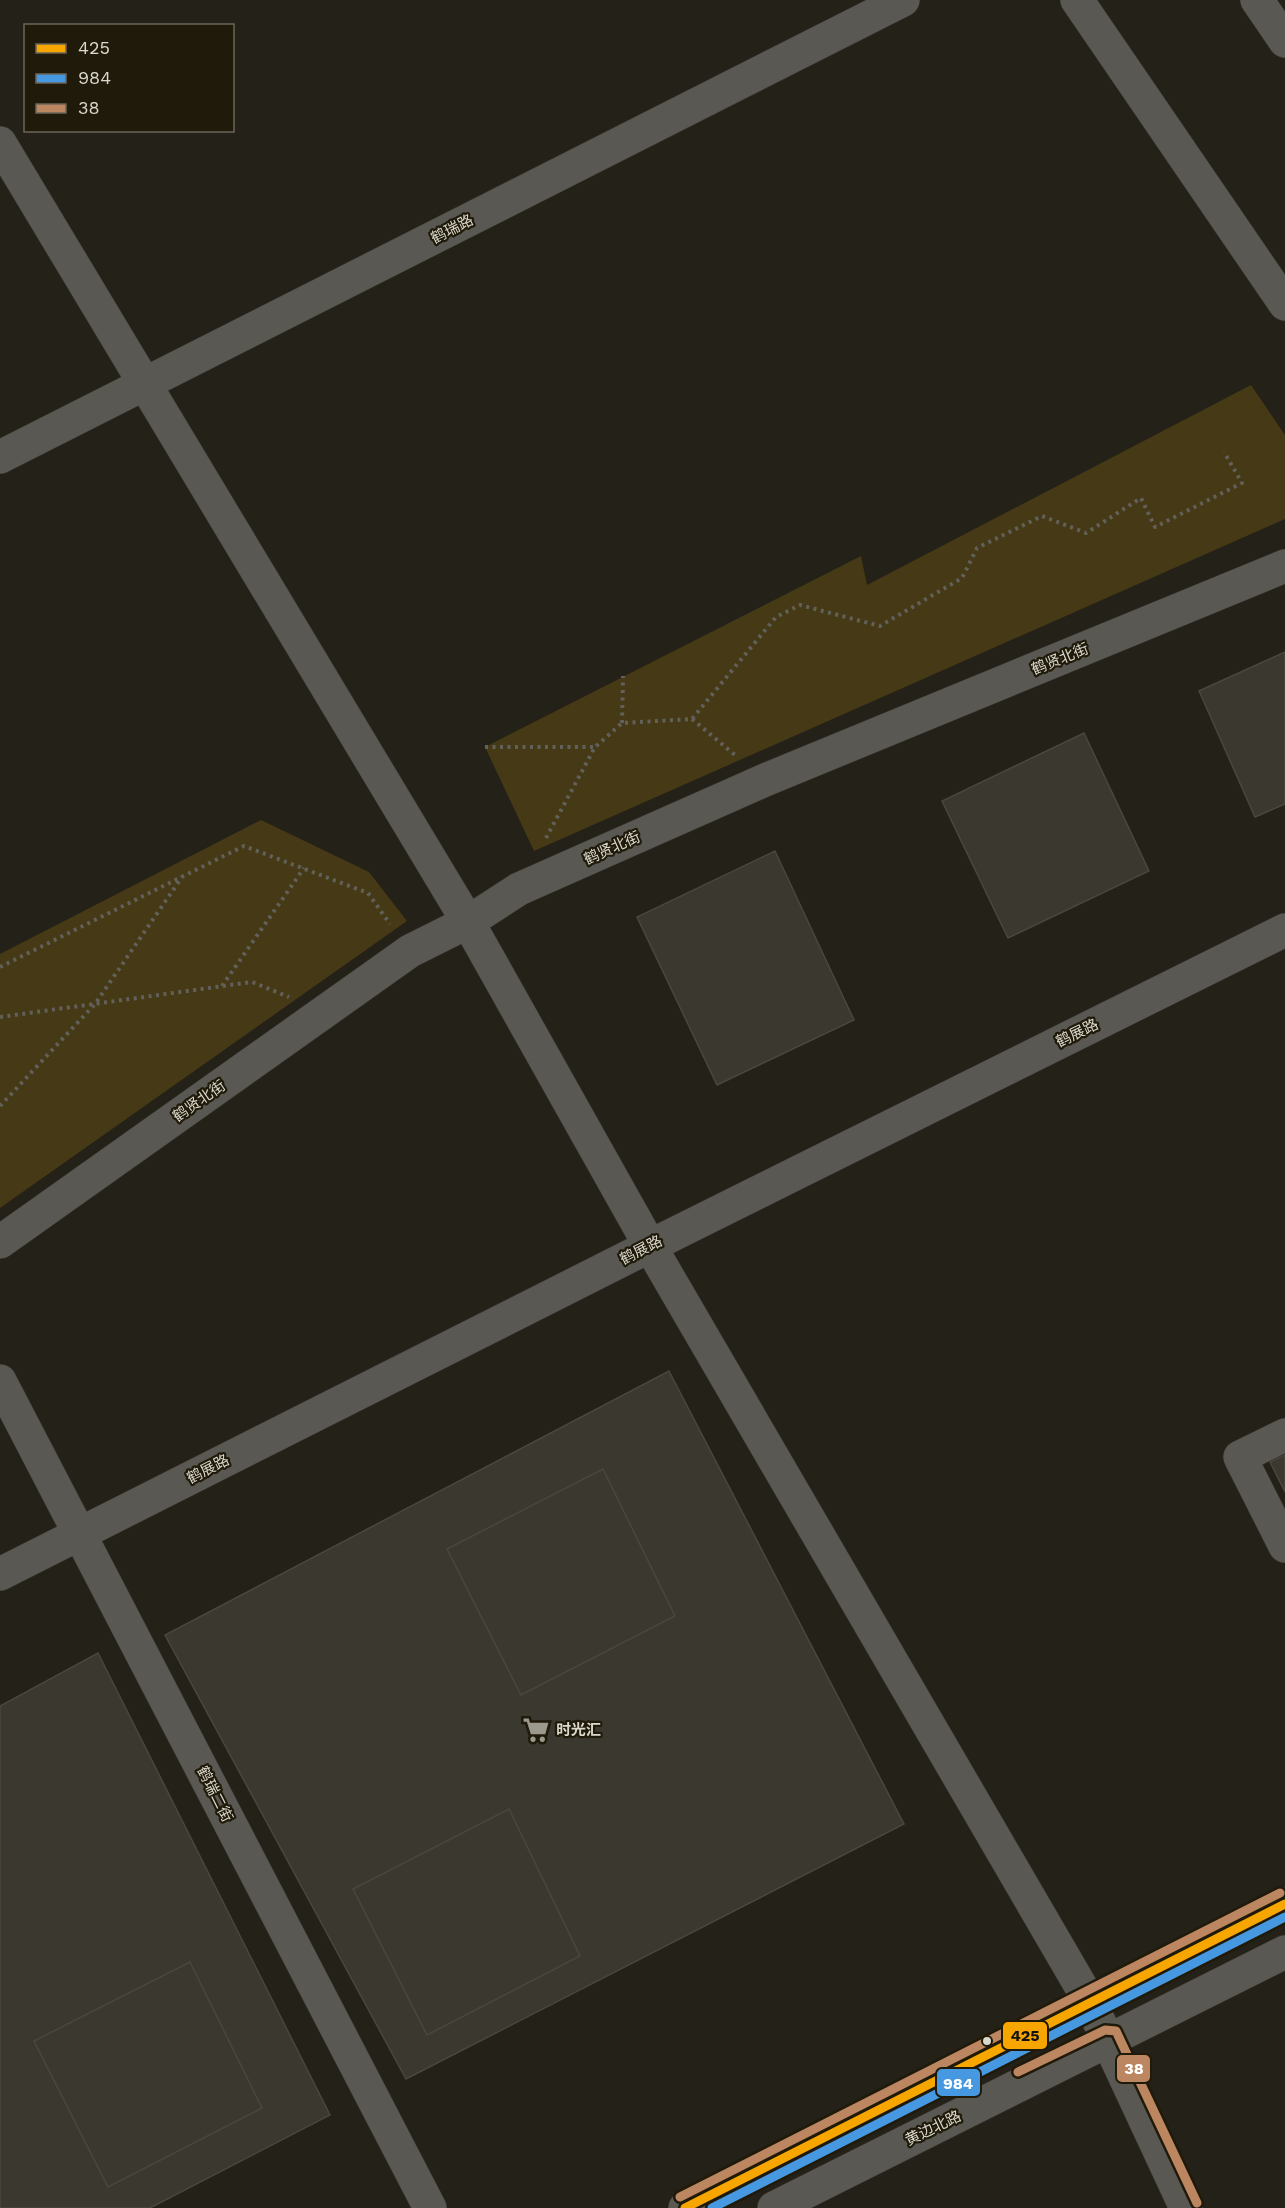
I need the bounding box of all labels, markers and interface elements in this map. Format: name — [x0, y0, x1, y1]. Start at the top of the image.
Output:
legend — [24, 24, 234, 132]
text: 425 — [78, 37, 110, 58]
text: 984 — [78, 67, 111, 88]
text: 38 — [78, 97, 100, 118]
street label: 鹤瑞路 — [428, 211, 476, 247]
street label: 鹤贤北街 — [1029, 639, 1091, 679]
street label: 鹤贤北街 — [581, 828, 643, 868]
street label: 鹤展路 — [1053, 1015, 1101, 1051]
street label: 鹤贤北街 — [169, 1076, 229, 1126]
street label: 鹤展路 — [617, 1232, 665, 1268]
street label: 鹤展路 — [184, 1451, 232, 1487]
supermarket icon: 时光汇 — [521, 1715, 551, 1745]
place label: 时光汇 — [556, 1721, 601, 1739]
street label: 鹤瑞二街 — [193, 1763, 237, 1825]
line badge: 425 — [1002, 2021, 1048, 2050]
text: 425 — [1010, 2026, 1040, 2045]
unlabelled marker — [981, 2035, 993, 2047]
line badge: 38 — [1116, 2054, 1151, 2083]
text: 38 — [1124, 2059, 1144, 2078]
line badge: 984 — [936, 2068, 981, 2097]
text: 984 — [943, 2074, 973, 2093]
street label: 黄边北路 — [902, 2107, 964, 2149]

